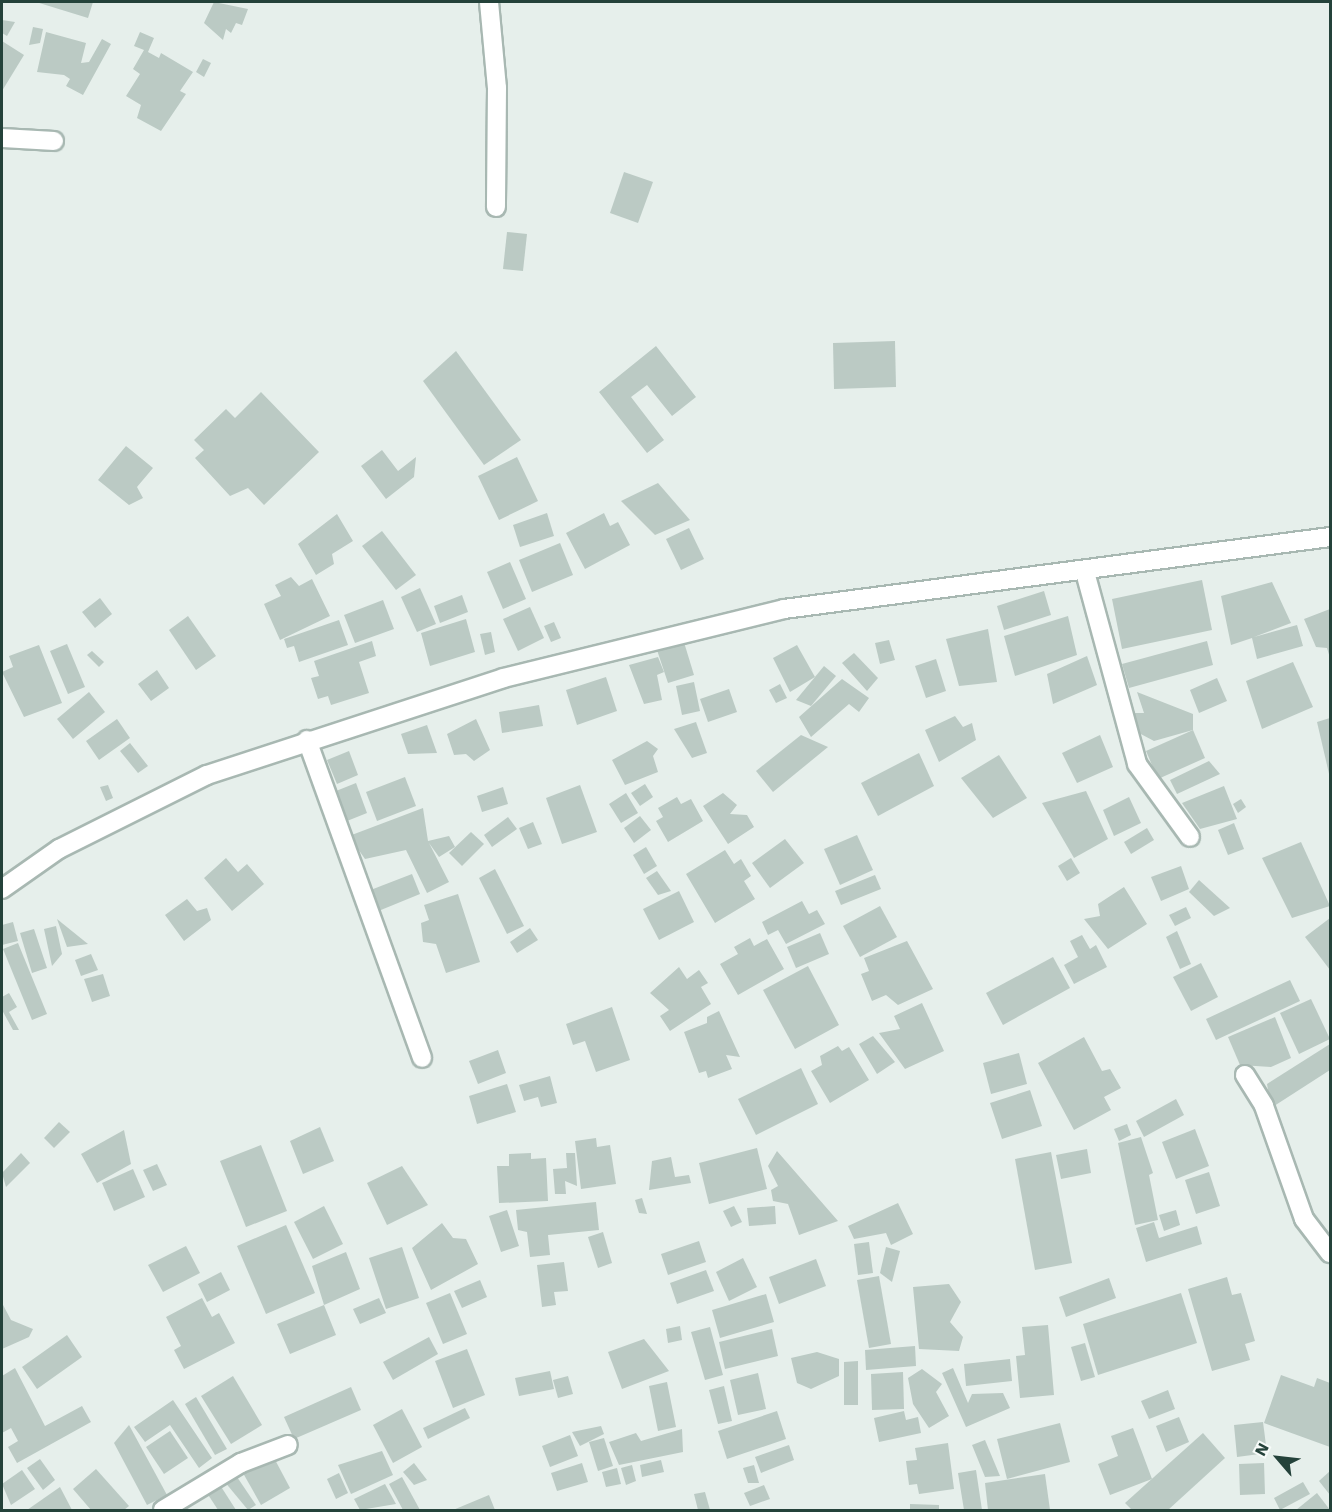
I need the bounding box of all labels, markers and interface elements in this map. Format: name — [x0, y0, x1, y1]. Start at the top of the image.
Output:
north arrow — [1248, 1428, 1308, 1488]
text: N — [1250, 1440, 1273, 1459]

